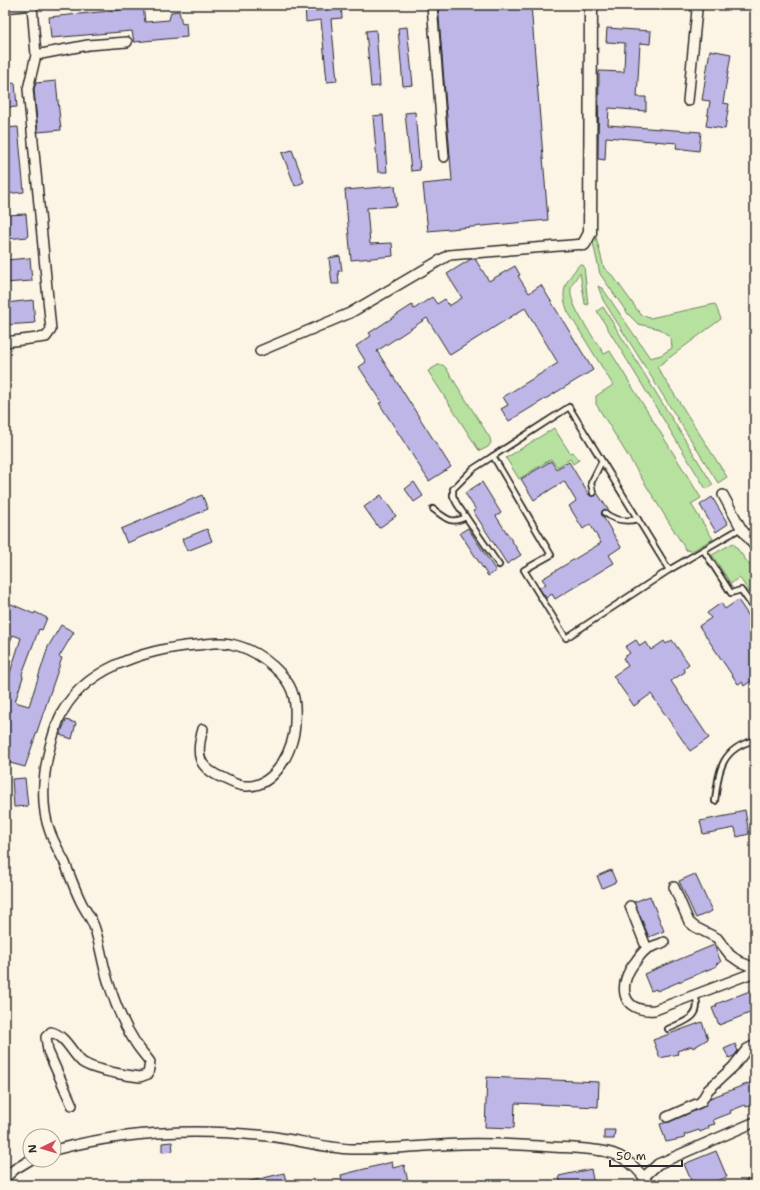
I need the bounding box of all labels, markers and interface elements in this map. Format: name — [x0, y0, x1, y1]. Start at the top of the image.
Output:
north arrow — [22, 1128, 62, 1168]
scale bar — [610, 1142, 682, 1168]
text: N — [25, 1144, 40, 1154]
text: 50 m — [616, 1148, 646, 1164]

